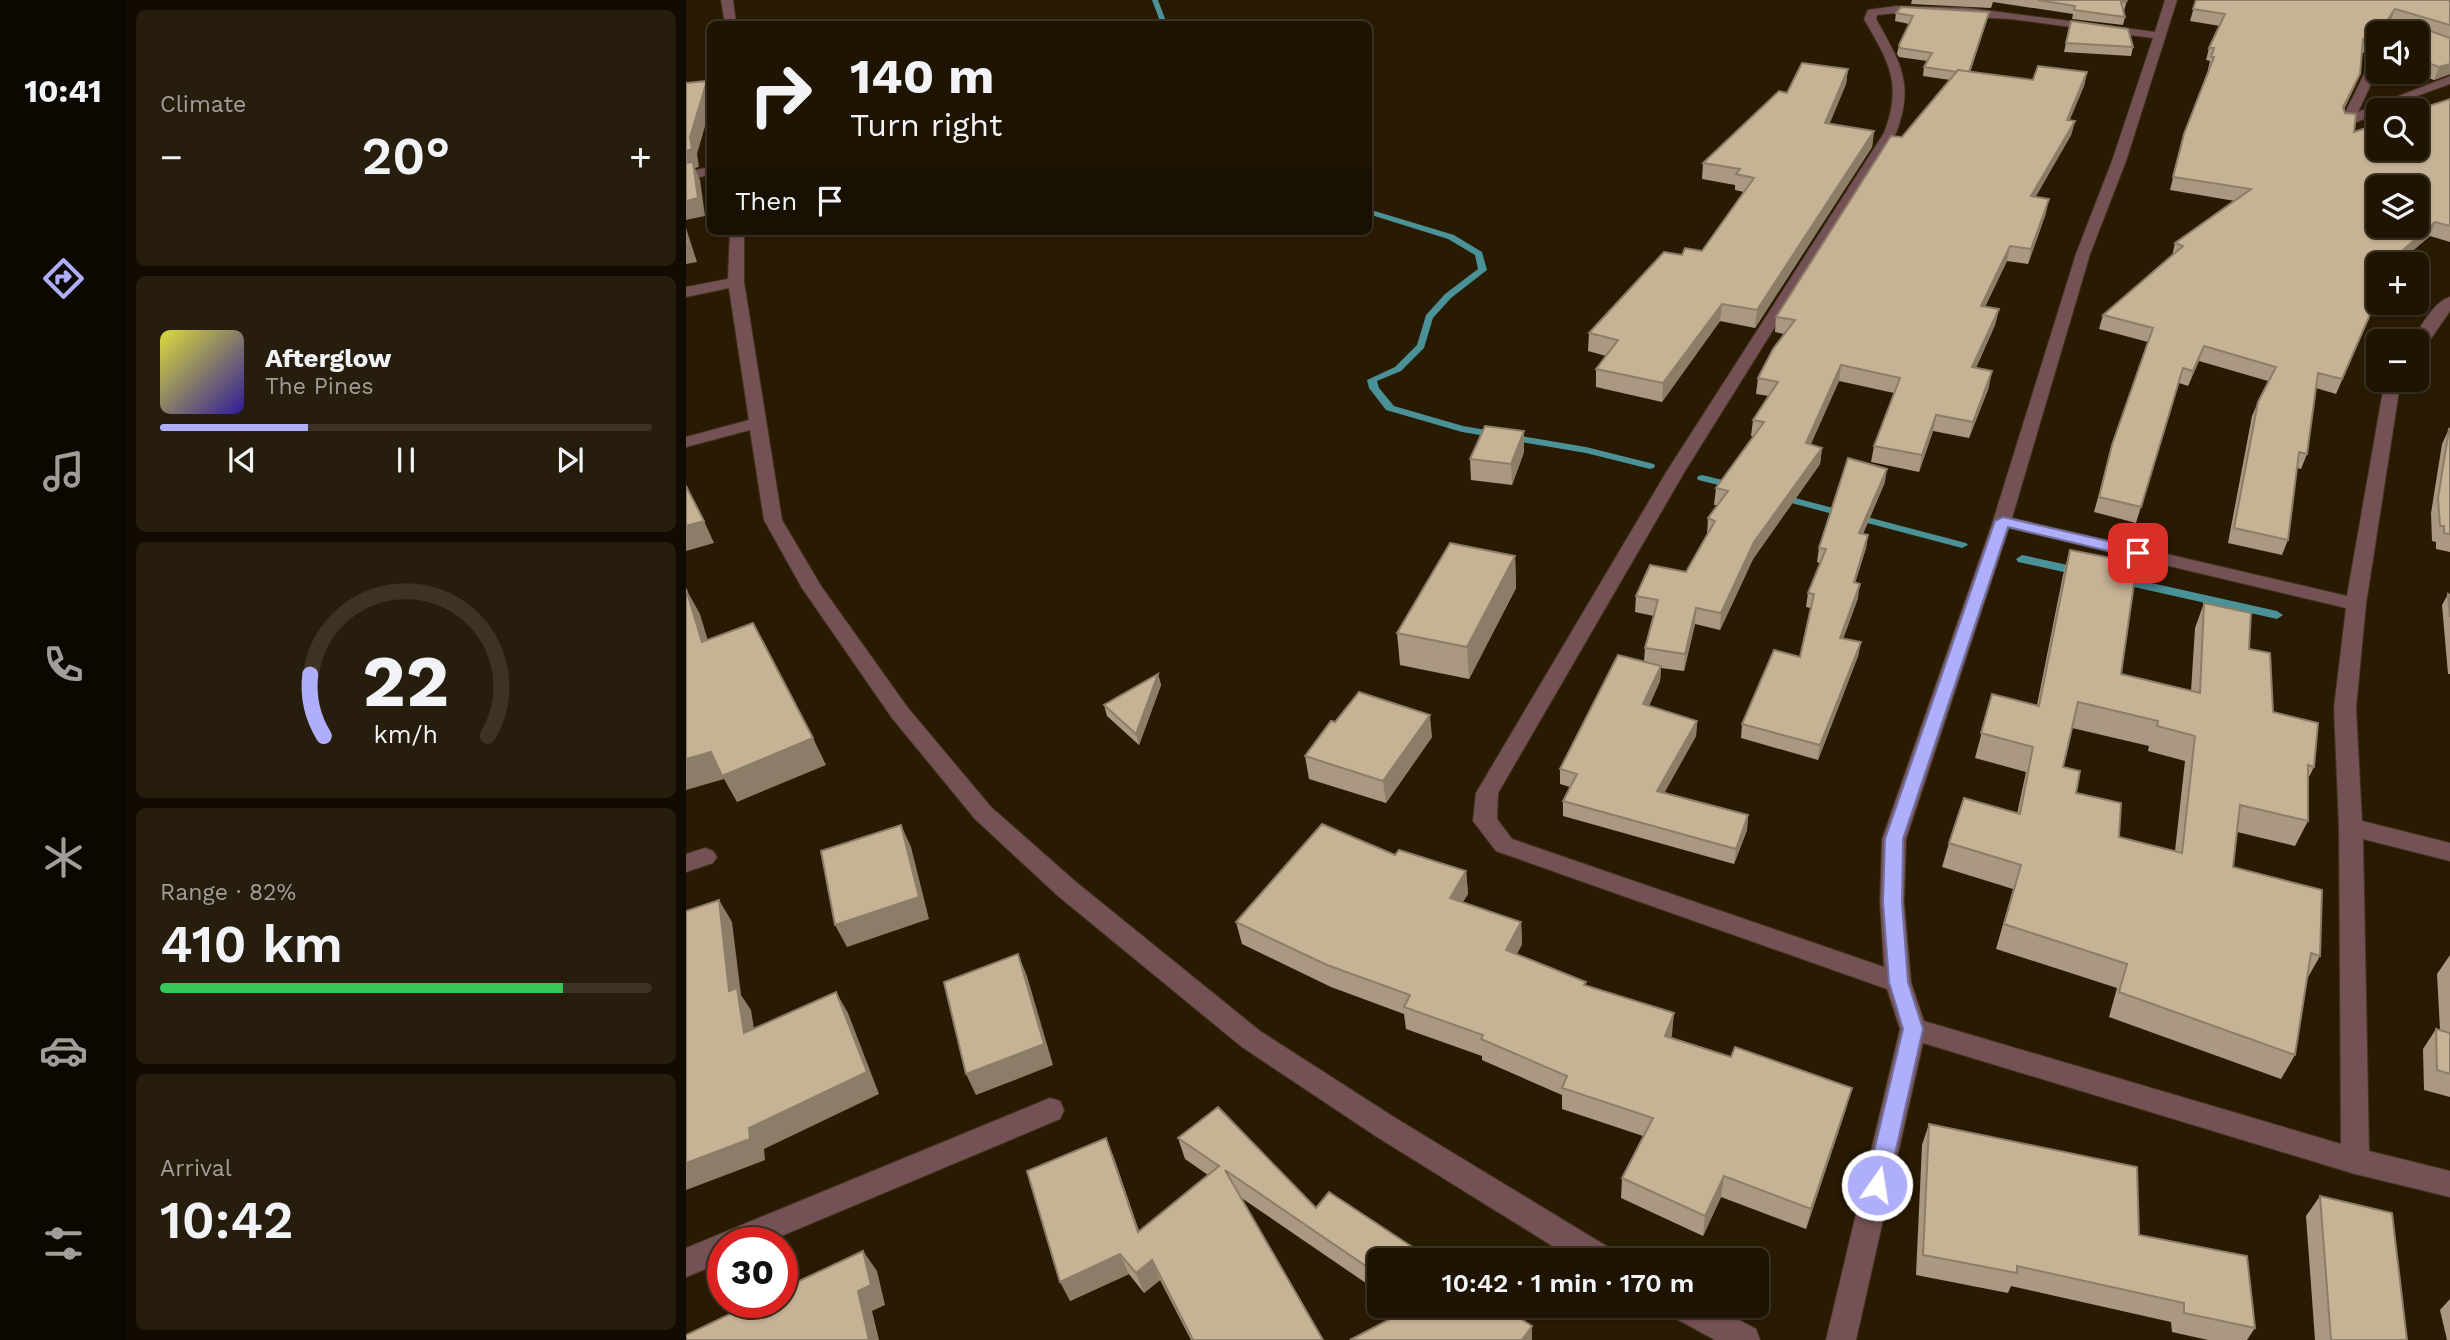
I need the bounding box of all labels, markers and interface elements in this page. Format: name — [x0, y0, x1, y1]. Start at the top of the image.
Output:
map controls — [2366, 21, 2429, 392]
button: sound — [2366, 21, 2429, 84]
text: 140 m — [850, 47, 994, 105]
icon: right — [735, 49, 826, 140]
text: 10:41 — [24, 72, 102, 110]
text: Climate — [160, 91, 246, 118]
button: search — [2366, 98, 2429, 161]
text: Turn right — [850, 106, 1002, 144]
text: 20° — [362, 126, 450, 187]
text: − — [160, 135, 183, 179]
text: + — [629, 135, 652, 179]
button: layers — [2366, 175, 2429, 238]
icon: arrive — [811, 182, 849, 220]
text: Then — [735, 186, 797, 216]
button: + — [2366, 252, 2429, 315]
icon: directions — [39, 254, 88, 303]
button: − — [2366, 329, 2429, 392]
text: Afterglow — [265, 343, 391, 373]
text: The Pines — [265, 373, 374, 400]
icon: previous — [223, 441, 261, 479]
icon: pause — [387, 441, 425, 479]
icon: next — [551, 441, 589, 479]
icon: music — [39, 447, 88, 496]
pin — [2108, 523, 2168, 583]
icon: arrive — [2119, 534, 2157, 572]
text: 22 — [363, 638, 449, 724]
icon: phone — [39, 640, 88, 689]
text: km/h — [374, 720, 438, 749]
icon: climate — [39, 833, 88, 882]
text: Range · 82% — [160, 879, 296, 906]
text: 410 km — [160, 914, 343, 975]
icon: car — [39, 1026, 88, 1075]
position arrow — [1840, 1148, 1914, 1222]
text: Arrival — [160, 1155, 232, 1182]
text: 10:42 — [160, 1190, 294, 1251]
icon: filters — [39, 1219, 88, 1268]
speed limit sign: 30 — [707, 1227, 798, 1318]
text: 10:42 · 1 min · 170 m — [1442, 1268, 1694, 1298]

